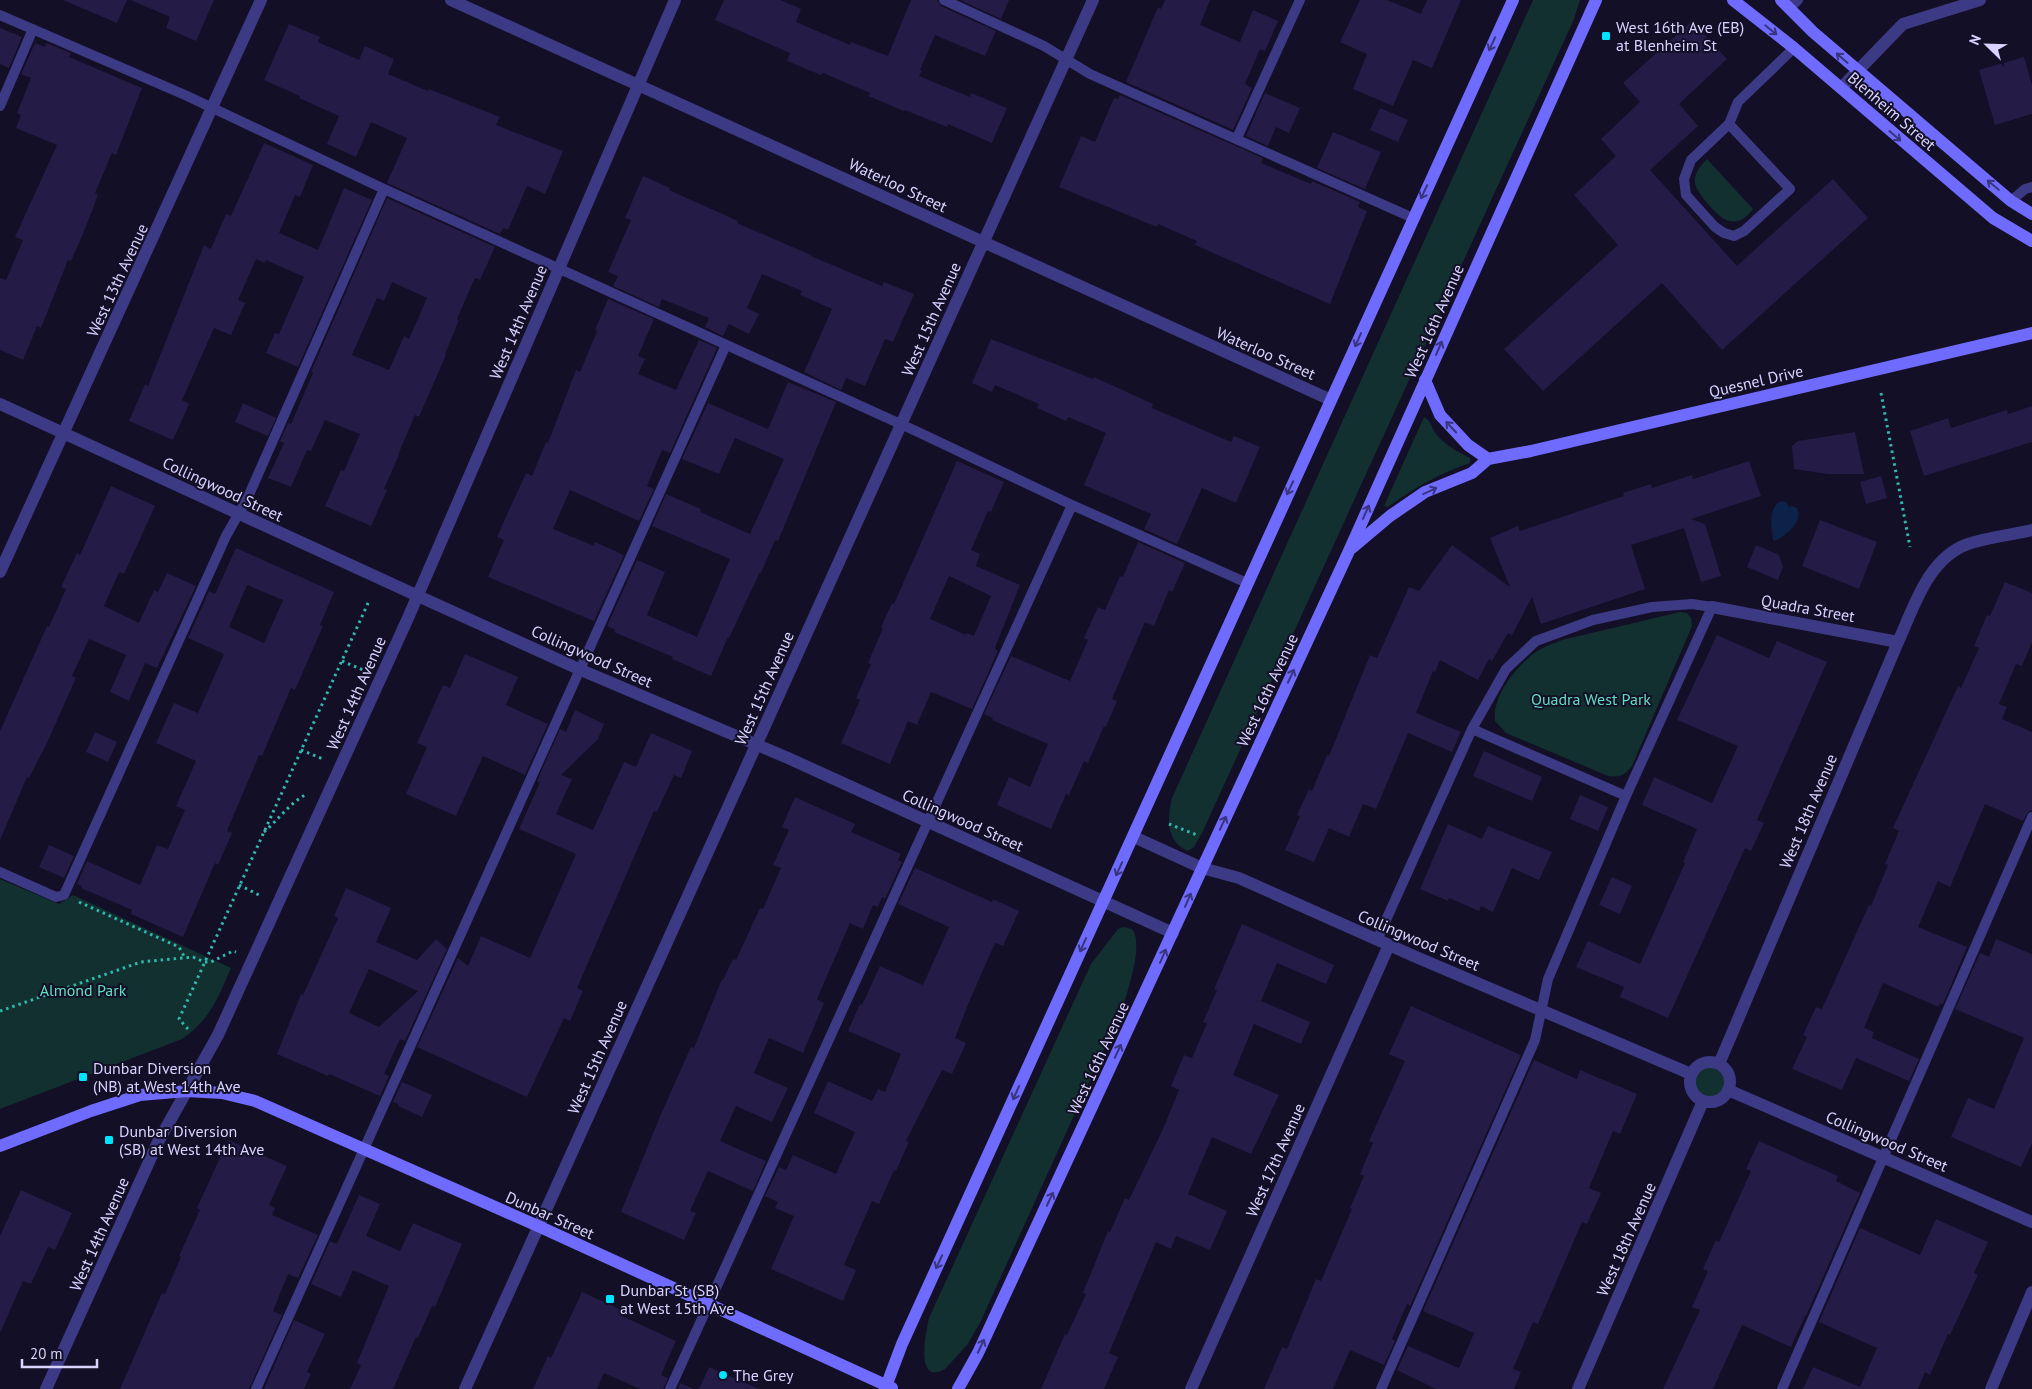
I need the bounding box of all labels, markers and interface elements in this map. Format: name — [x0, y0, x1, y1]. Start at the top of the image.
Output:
place label: West 16th Ave (EB) at Blenheim St — [1616, 17, 1744, 55]
north arrow — [1962, 20, 2012, 70]
one-way arrow — [1765, 25, 1778, 36]
marker: West 16th Ave (EB) at Blenheim St — [1600, 30, 1612, 42]
text: N — [1965, 32, 1985, 48]
one-way arrow — [1487, 36, 1497, 51]
one-way arrow — [1836, 52, 1849, 63]
street label: Blenheim Street — [1844, 67, 1941, 155]
one-way arrow — [1889, 130, 1902, 141]
street label: Waterloo Street — [846, 153, 951, 217]
one-way arrow — [1987, 180, 2000, 191]
one-way arrow — [1419, 184, 1429, 199]
street label: West 13th Avenue — [82, 220, 152, 340]
street label: West 15th Avenue — [897, 259, 965, 379]
street label: West 16th Avenue — [1400, 261, 1468, 381]
street label: West 14th Avenue — [485, 262, 551, 382]
street label: Waterloo Street — [1213, 322, 1319, 384]
one-way arrow — [1352, 332, 1362, 347]
one-way arrow — [1435, 341, 1445, 356]
street label: Quesnel Drive — [1707, 360, 1805, 402]
one-way arrow — [1445, 421, 1457, 433]
street label: Collingwood Street — [160, 452, 287, 526]
one-way arrow — [1285, 480, 1295, 495]
one-way arrow — [1422, 485, 1437, 495]
one-way arrow — [1362, 505, 1371, 520]
street label: Quadra Street — [1760, 590, 1857, 626]
street label: Collingwood Street — [528, 620, 656, 692]
street label: West 15th Avenue — [730, 628, 798, 748]
street label: West 16th Avenue — [1232, 630, 1302, 750]
street label: West 14th Avenue — [322, 633, 390, 753]
one-way arrow — [1287, 669, 1296, 684]
park label: Quadra West Park — [1531, 689, 1651, 709]
street label: West 18th Avenue — [1775, 751, 1841, 871]
street label: Collingwood Street — [899, 784, 1027, 856]
one-way arrow — [1219, 816, 1228, 831]
one-way arrow — [1113, 861, 1123, 876]
one-way arrow — [1183, 893, 1193, 908]
street label: Collingwood Street — [1355, 905, 1484, 975]
one-way arrow — [1078, 937, 1088, 952]
one-way arrow — [1158, 949, 1168, 964]
park label: Almond Park — [40, 980, 127, 1000]
street label: West 15th Avenue — [563, 997, 631, 1117]
street label: West 16th Avenue — [1063, 998, 1133, 1118]
one-way arrow — [1114, 1044, 1124, 1059]
place label: Dunbar Diversion (NB) at West 14th Ave — [93, 1058, 241, 1096]
marker: Dunbar Diversion (NB) at West 14th Ave — [77, 1071, 89, 1083]
one-way arrow — [1011, 1085, 1020, 1100]
street label: West 17th Avenue — [1241, 1100, 1309, 1220]
street label: Collingwood Street — [1823, 1106, 1952, 1176]
place label: Dunbar Diversion (SB) at West 14th Ave — [119, 1121, 264, 1159]
marker: Dunbar Diversion (SB) at West 14th Ave — [103, 1134, 115, 1146]
street label: West 14th Avenue — [65, 1174, 133, 1294]
street label: West 18th Avenue — [1592, 1179, 1660, 1299]
street label: Dunbar Street — [503, 1187, 598, 1244]
one-way arrow — [1046, 1192, 1055, 1207]
one-way arrow — [934, 1254, 943, 1269]
place label: Dunbar St (SB) at West 15th Ave — [620, 1280, 734, 1318]
marker: Dunbar St (SB) at West 15th Ave — [604, 1293, 616, 1305]
scale bar — [22, 1336, 98, 1368]
one-way arrow — [977, 1339, 987, 1354]
text: 20 m — [30, 1344, 63, 1363]
place label: The Grey — [733, 1365, 794, 1385]
marker: The Grey — [717, 1369, 729, 1381]

